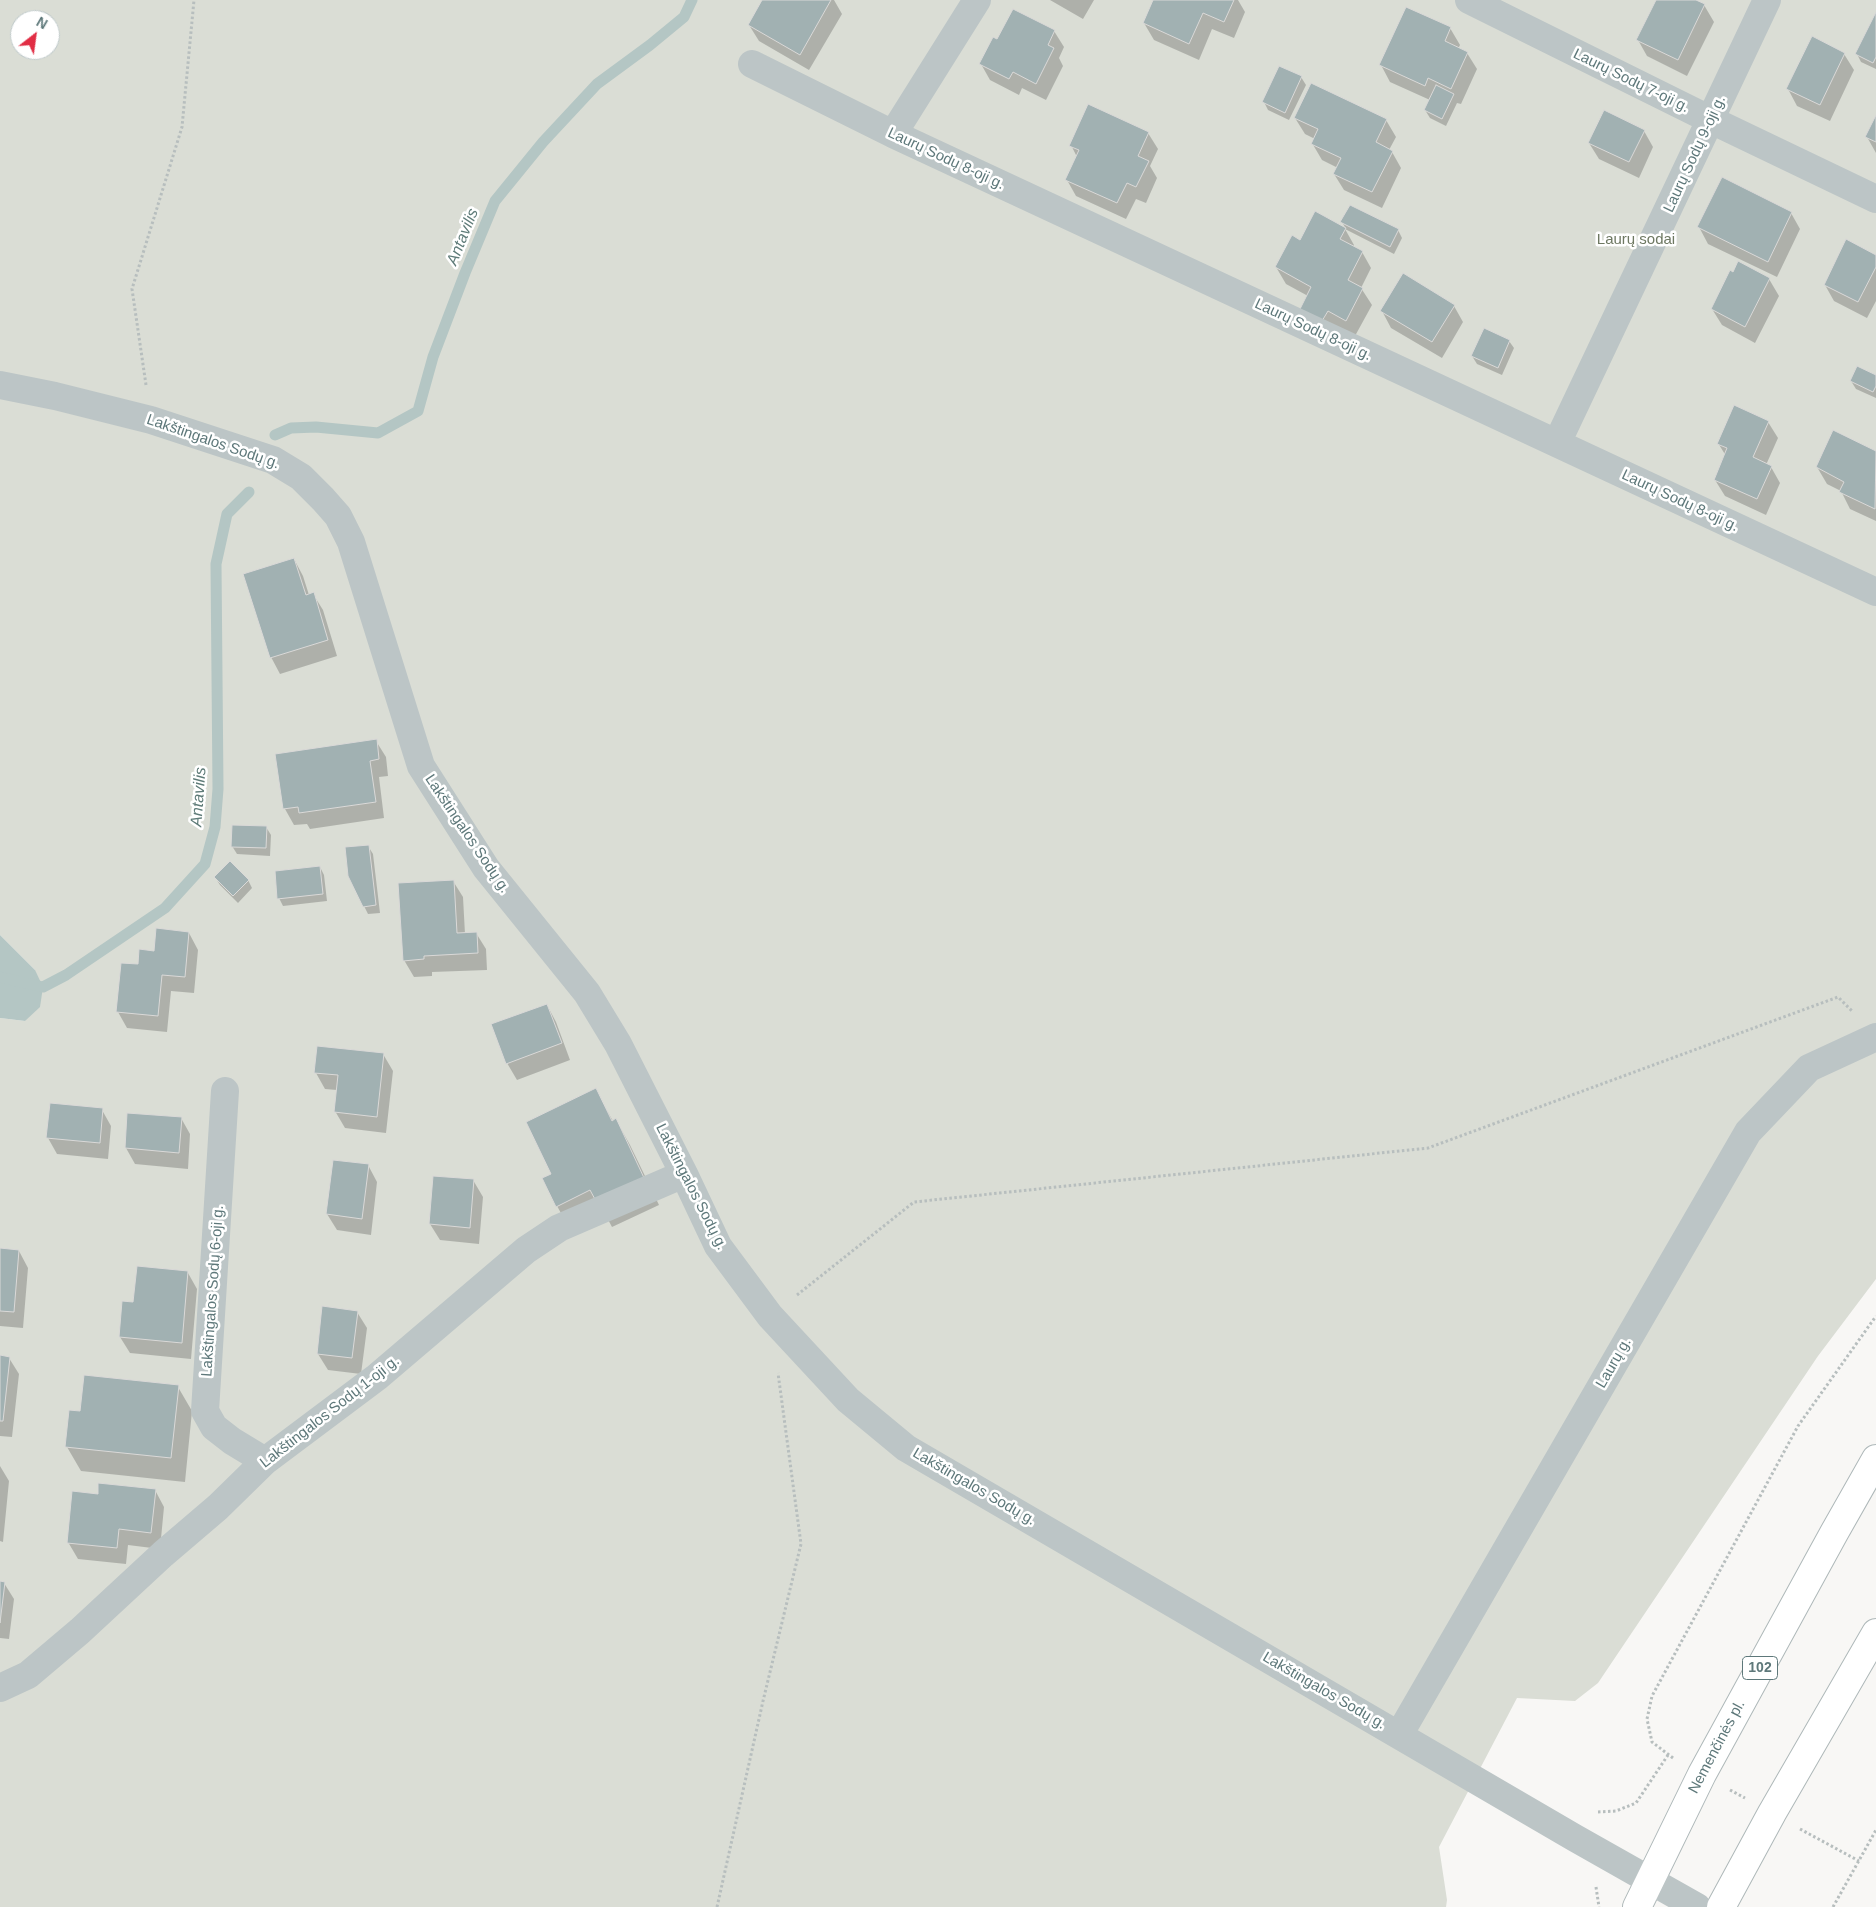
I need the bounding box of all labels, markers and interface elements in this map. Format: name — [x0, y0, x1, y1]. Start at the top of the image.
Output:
north arrow — [10, 10, 60, 60]
text: N — [34, 13, 50, 32]
street label: Laurų Sodų 7-oji g. — [1570, 45, 1692, 117]
street label: Laurų Sodų 9-oji g. — [1660, 93, 1730, 215]
street label: Laurų Sodų 8-oji g. — [885, 124, 1007, 194]
water label: Antavilis — [443, 206, 483, 268]
park label: Laurų sodai — [1597, 231, 1675, 249]
street label: Laurų Sodų 8-oji g. — [1252, 295, 1374, 365]
street label: Lakštingalos Sodų g. — [144, 411, 282, 473]
street label: Laurų Sodų 8-oji g. — [1619, 466, 1741, 536]
water label: Antavilis — [187, 767, 211, 827]
street label: Lakštingalos Sodų g. — [421, 771, 513, 897]
street label: Lakštingalos Sodų g. — [651, 1121, 731, 1253]
street label: Lakštingalos Sodų 6-oji g. — [198, 1205, 228, 1377]
street label: Laurų g. — [1592, 1335, 1636, 1391]
street label: Lakštingalos Sodų 1-oji g. — [257, 1352, 403, 1472]
street label: Lakštingalos Sodų g. — [909, 1444, 1039, 1530]
street label: Lakštingalos Sodų g. — [1259, 1648, 1389, 1734]
road number: 102 — [1742, 1656, 1778, 1680]
street label: Nemenčinės pl. — [1685, 1697, 1749, 1797]

